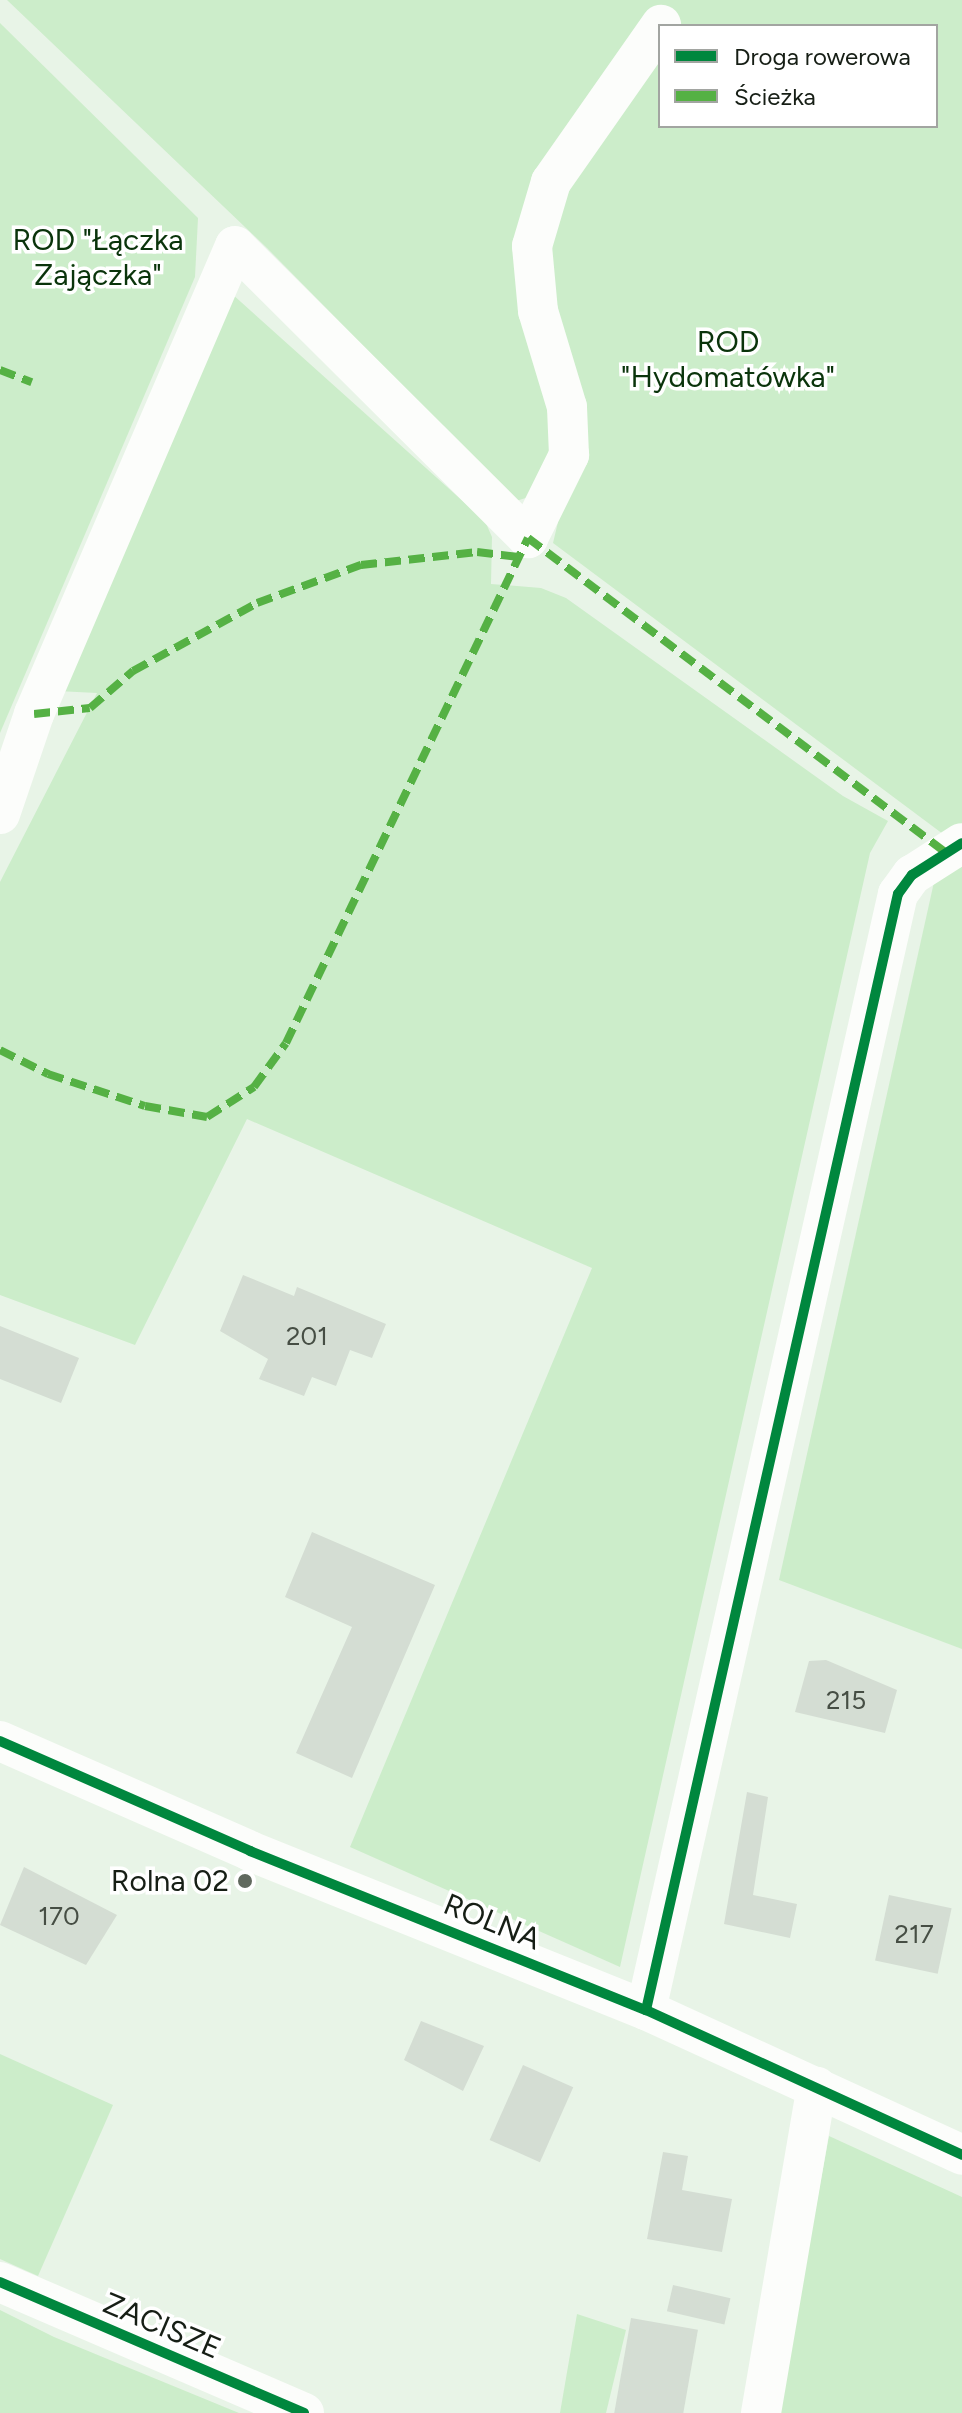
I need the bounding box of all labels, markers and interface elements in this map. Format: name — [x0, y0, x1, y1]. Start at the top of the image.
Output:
legend — [658, 24, 938, 128]
text: Droga rowerowa — [734, 42, 911, 71]
text: Ścieżka — [734, 82, 816, 111]
park label: ROD "Łączka Zajączka" — [12, 222, 184, 292]
park label: ROD "Hydomatówka" — [621, 324, 835, 394]
house number: 201 — [286, 1321, 328, 1353]
house number: 215 — [826, 1685, 866, 1717]
place label: Rolna 02 — [111, 1863, 229, 1899]
marker: Rolna 02 — [236, 1872, 254, 1890]
street label: ROLNA — [438, 1886, 546, 1958]
house number: 170 — [38, 1901, 80, 1933]
house number: 217 — [894, 1919, 934, 1951]
street label: ZACISZE — [98, 2285, 226, 2367]

